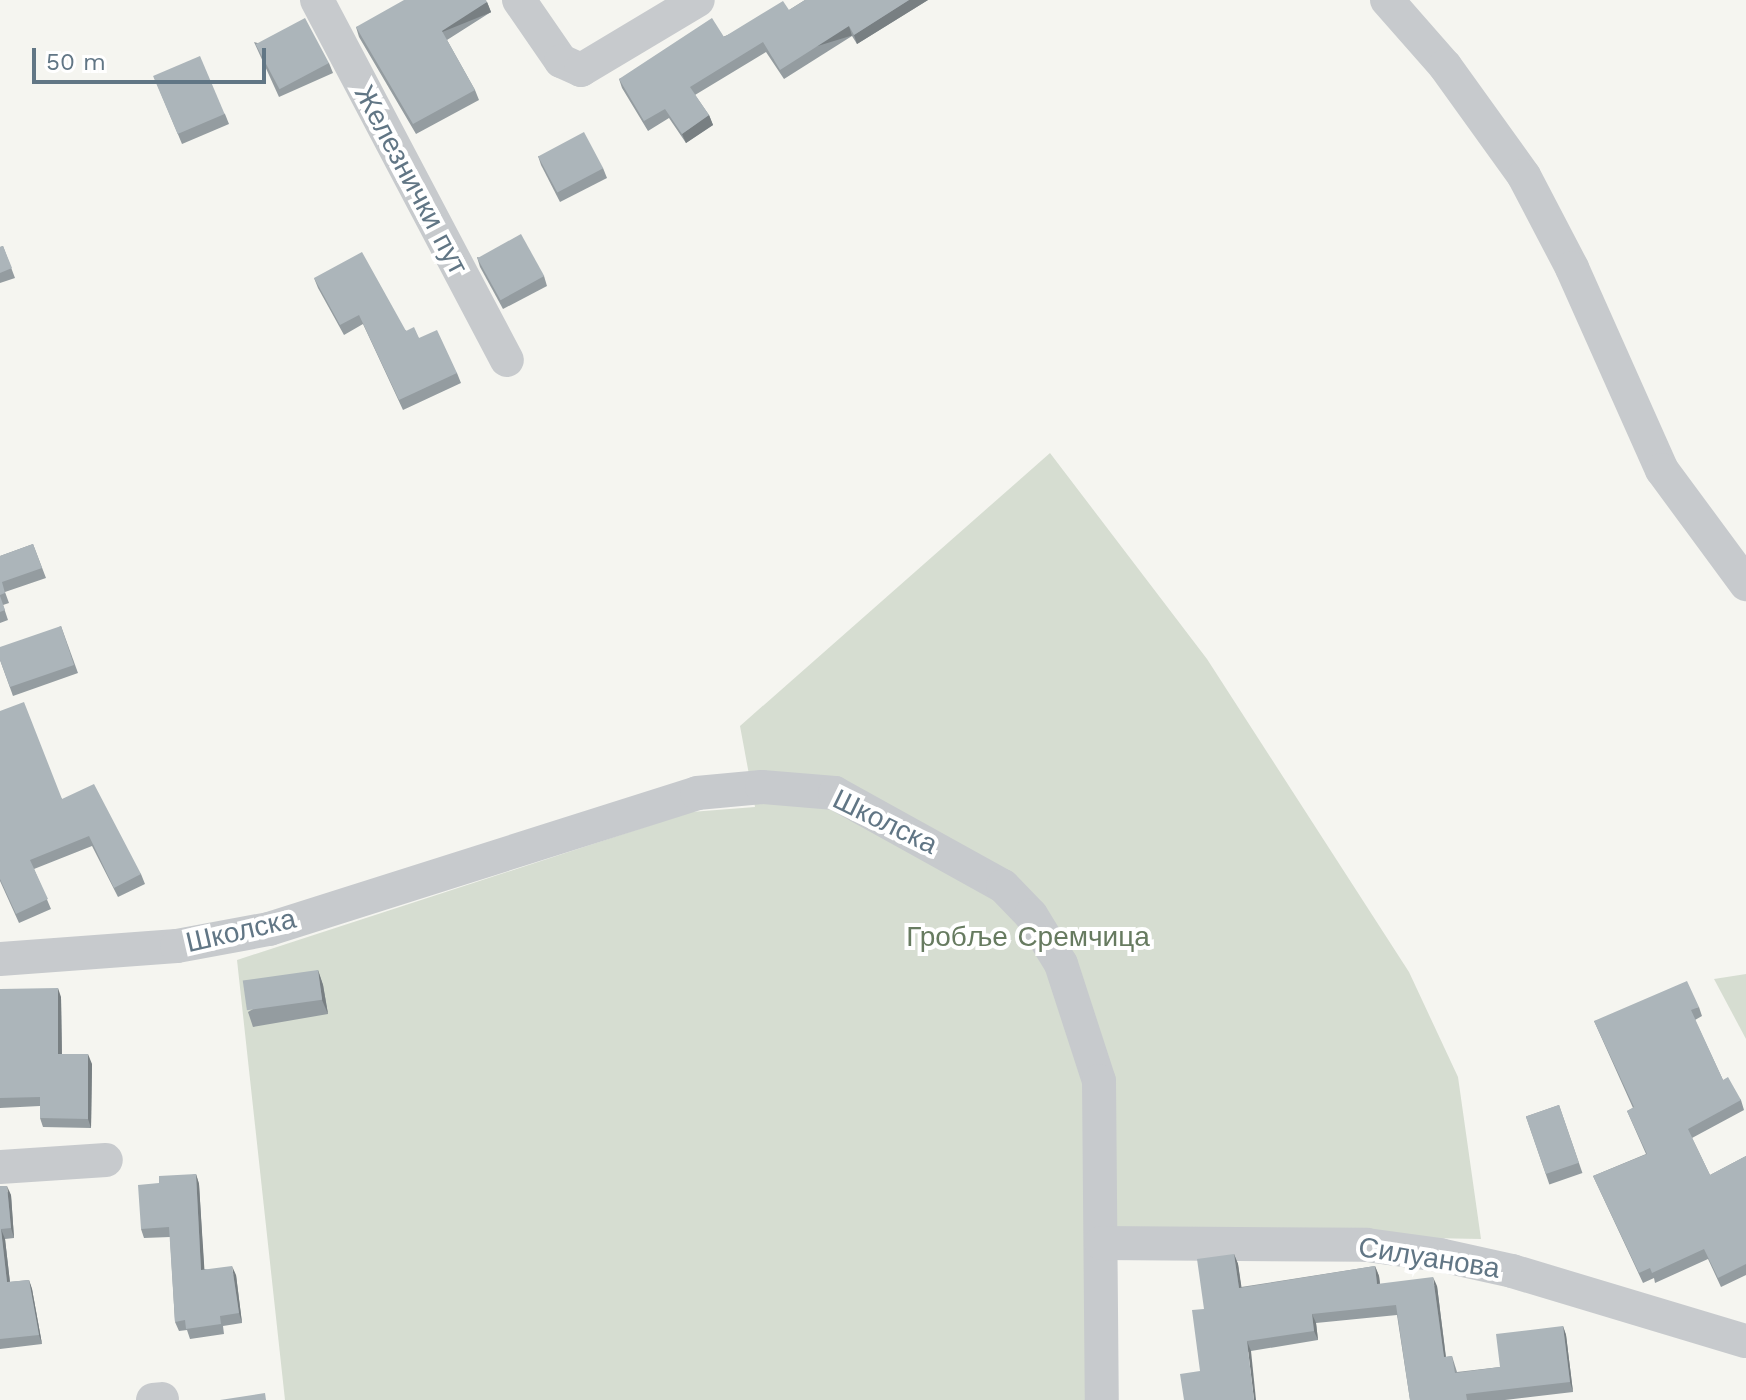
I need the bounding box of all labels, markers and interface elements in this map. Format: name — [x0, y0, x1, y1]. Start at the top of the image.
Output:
scale bar — [36, 32, 270, 82]
text: 50 m — [46, 48, 106, 76]
street label: Железнички пут — [347, 80, 475, 280]
street label: Школска — [827, 782, 943, 862]
street label: Школска — [183, 902, 299, 960]
park label: Гробље Сремчица — [906, 920, 1150, 954]
street label: Силуанова — [1356, 1230, 1502, 1286]

